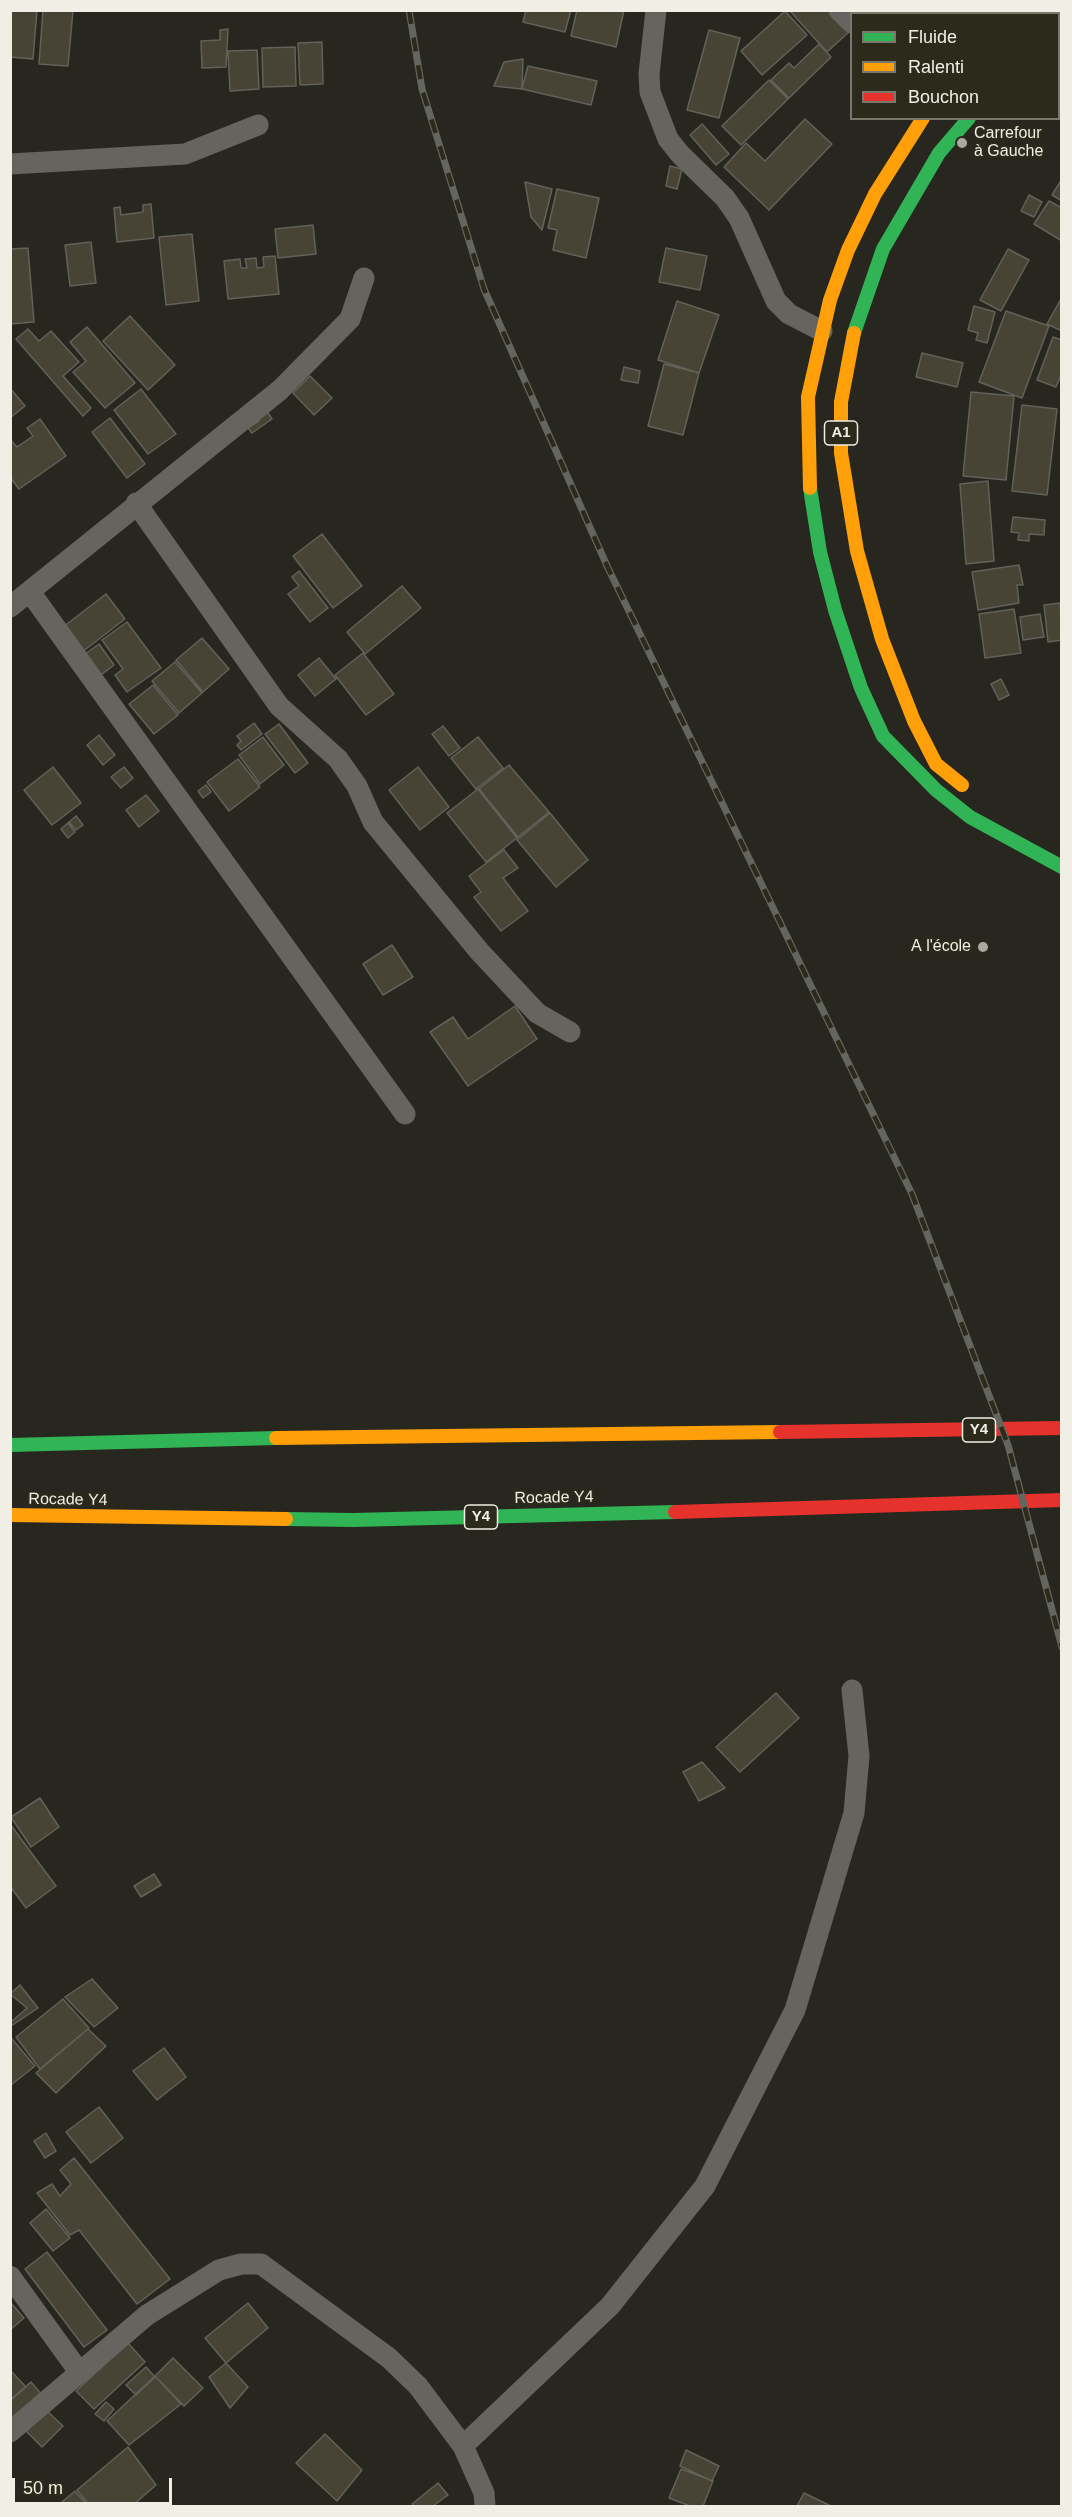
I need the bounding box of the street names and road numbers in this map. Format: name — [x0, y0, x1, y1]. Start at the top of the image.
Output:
road number: A1 — [824, 421, 858, 445]
road number: Y4 — [962, 1418, 996, 1442]
street label: Rocade Y4 — [514, 1488, 594, 1508]
street label: Rocade Y4 — [28, 1490, 108, 1510]
road number: Y4 — [464, 1505, 498, 1529]

